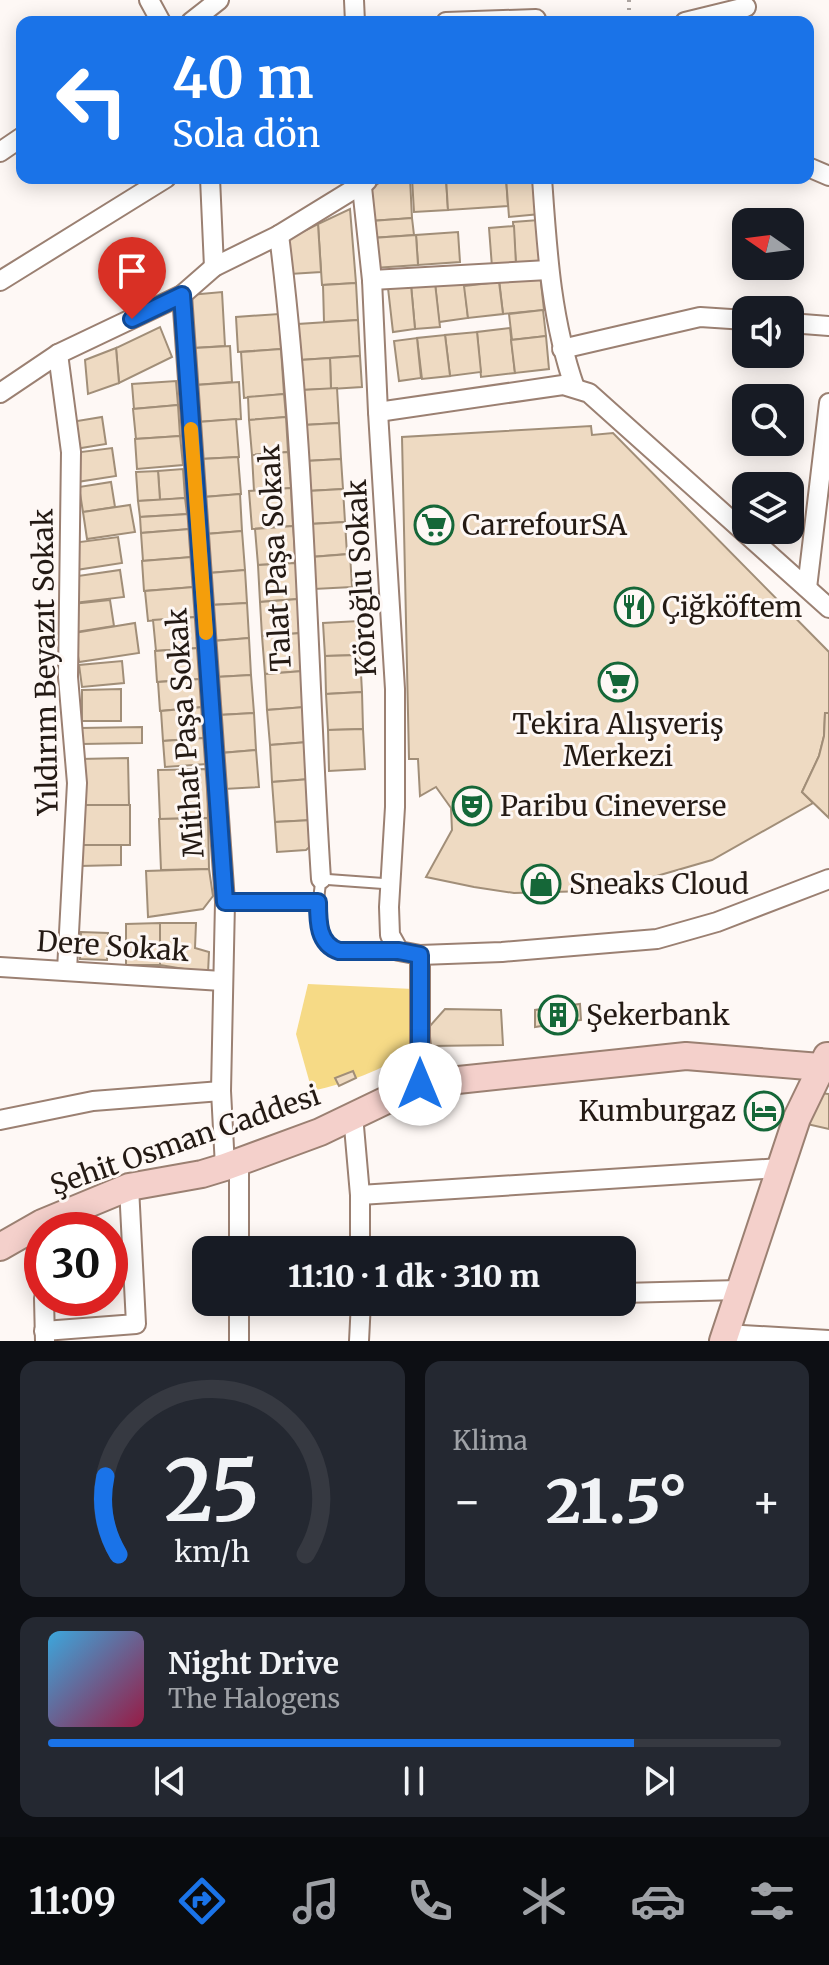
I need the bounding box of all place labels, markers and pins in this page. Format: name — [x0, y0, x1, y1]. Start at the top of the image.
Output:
pin — [98, 237, 166, 319]
supermarket icon: CarrefourSA — [413, 504, 455, 546]
place label: CarrefourSA — [462, 507, 627, 543]
restaurant icon: Çiğköftem — [613, 586, 655, 628]
place label: Çiğköftem — [662, 589, 802, 625]
supermarket icon: Tekira Alışveriş Merkezi — [597, 661, 639, 703]
place label: Tekira Alışveriş Merkezi — [512, 706, 724, 774]
theatre icon: Paribu Cineverse — [451, 785, 493, 827]
place label: Paribu Cineverse — [500, 788, 726, 824]
shop icon: Sneaks Cloud — [520, 863, 562, 905]
place label: Sneaks Cloud — [569, 866, 749, 902]
building icon: Şekerbank — [537, 994, 579, 1036]
place label: Şekerbank — [586, 997, 730, 1033]
hotel icon: Kumburgaz — [743, 1090, 785, 1132]
place label: Kumburgaz — [578, 1093, 736, 1129]

